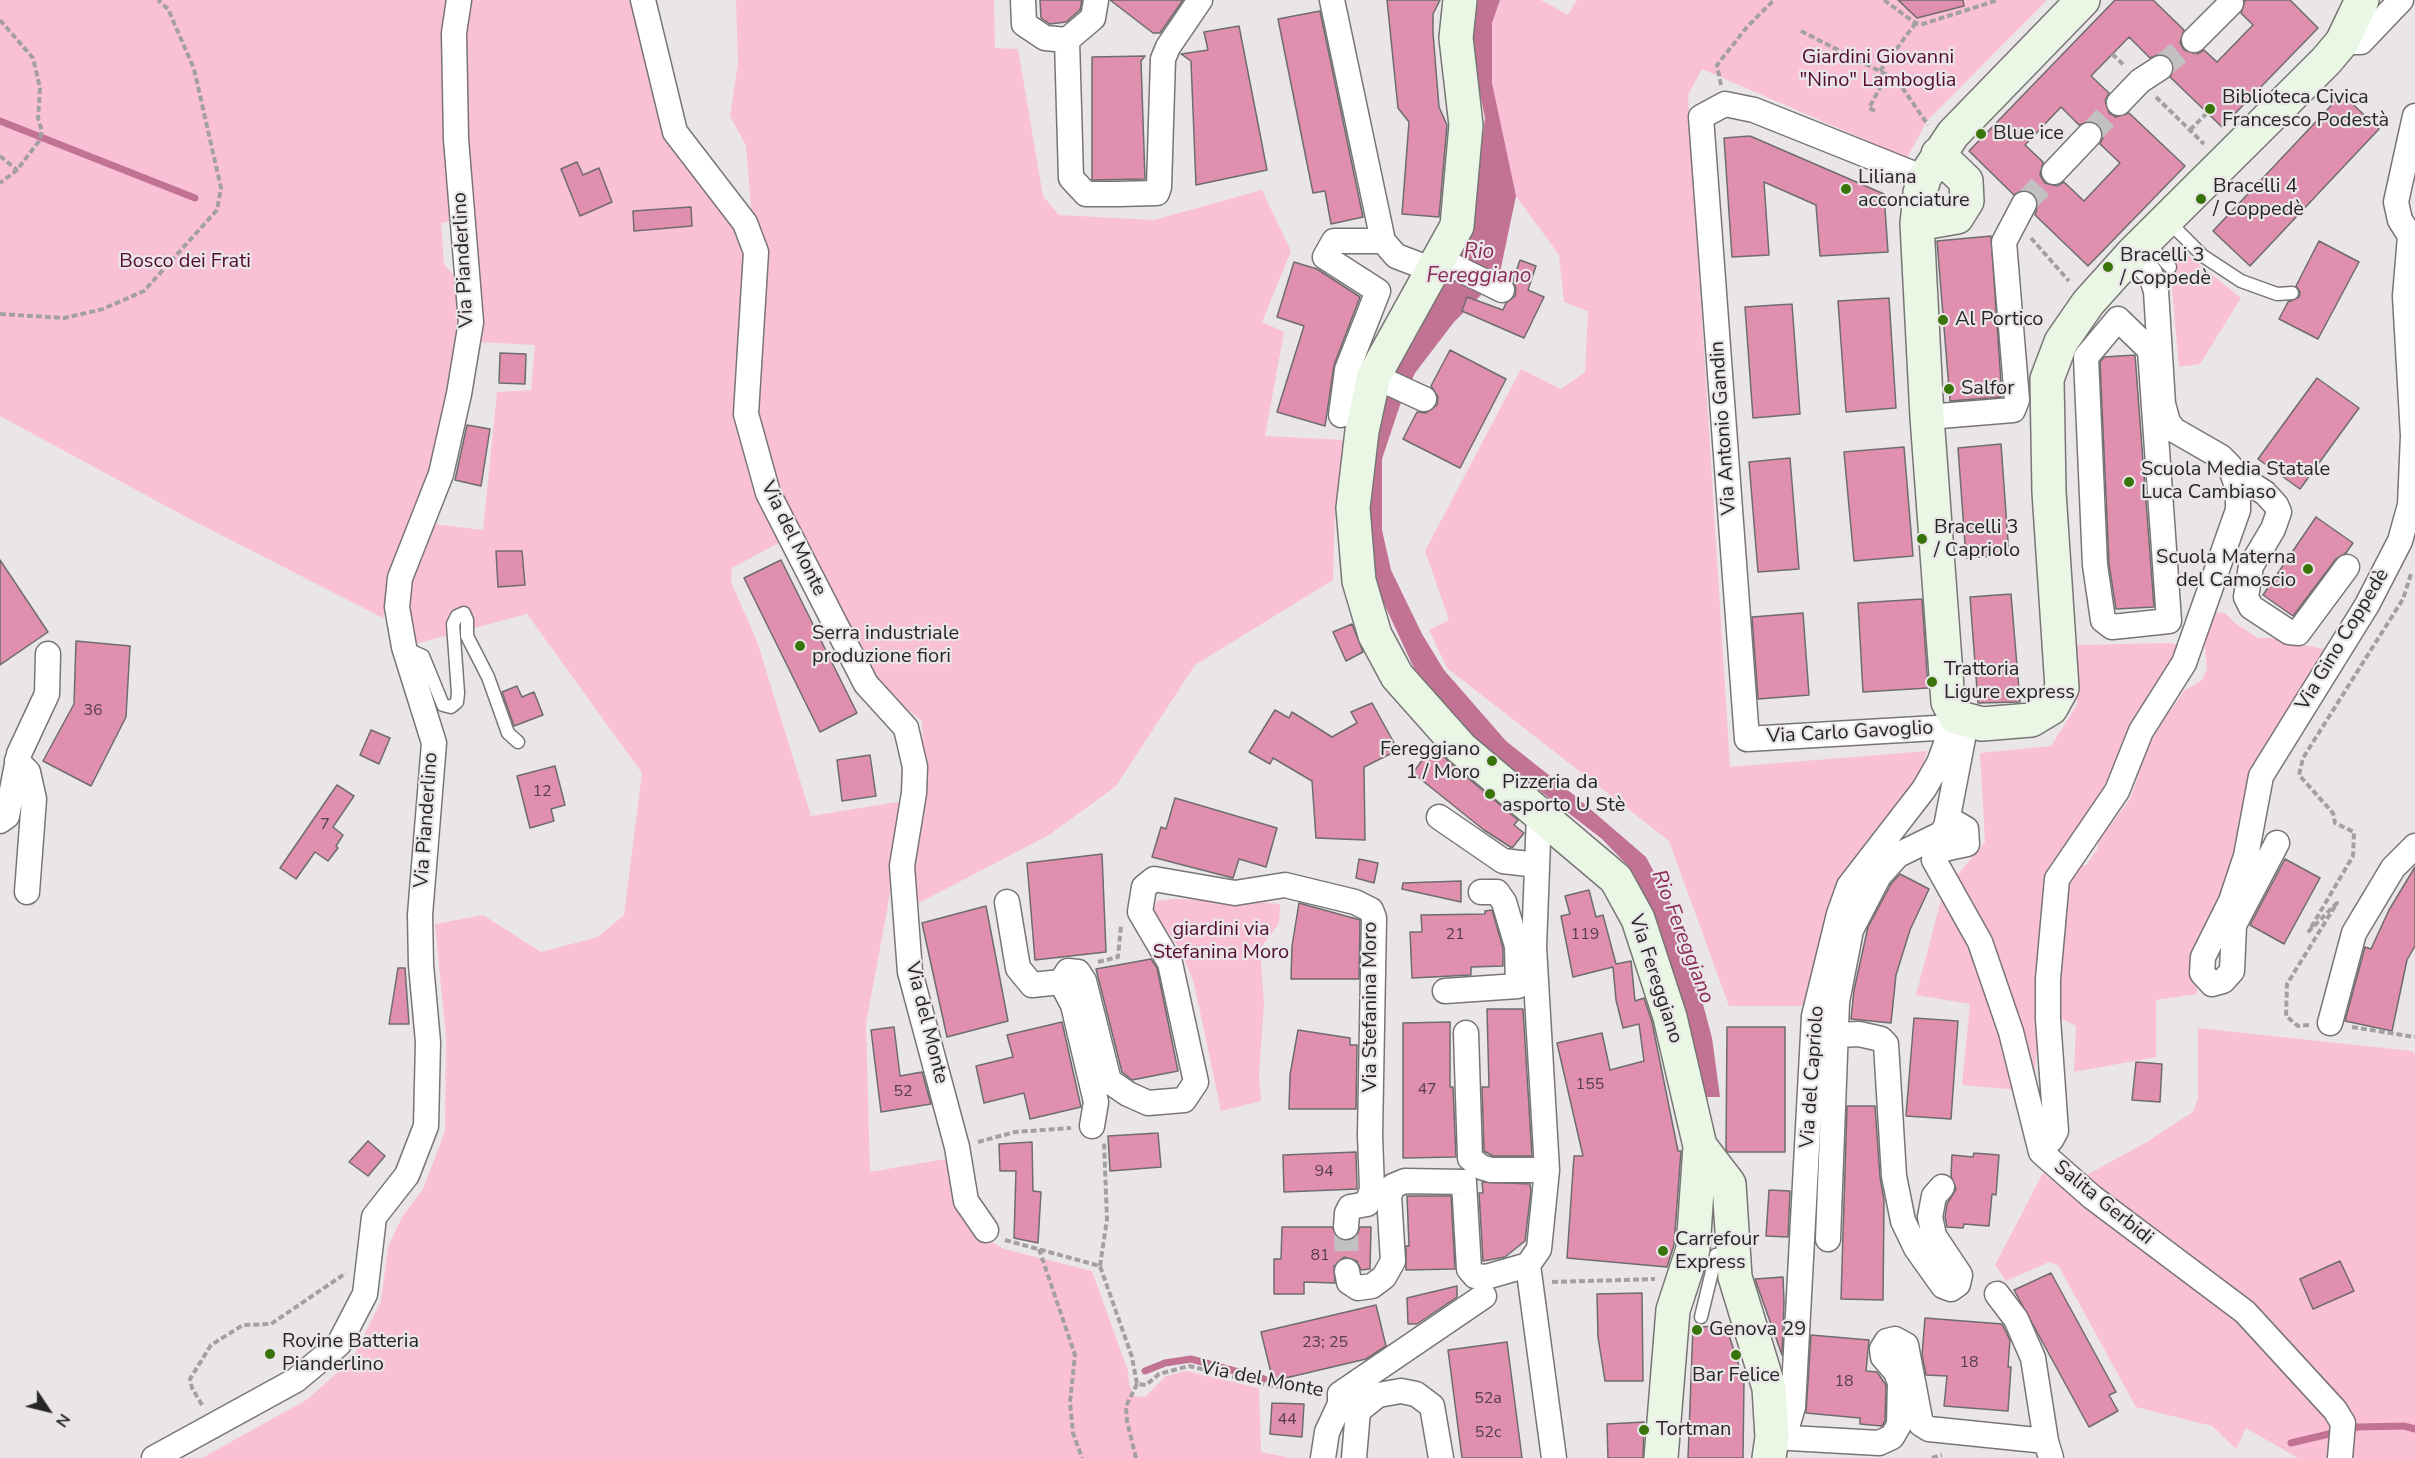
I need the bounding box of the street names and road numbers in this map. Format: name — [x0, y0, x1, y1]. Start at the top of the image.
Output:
street label: Via Pianderlino — [448, 192, 480, 328]
street label: Via Antonio Gandin — [1706, 340, 1742, 516]
street label: Via del Monte — [755, 478, 831, 600]
street label: Via Gino Coppedè — [2291, 565, 2395, 715]
street label: Via Carlo Gavoglio — [1766, 717, 1934, 749]
street label: Via Pianderlino — [410, 751, 444, 889]
street label: Via Fereggiano — [1623, 911, 1687, 1047]
street label: Via Stefanina Moro — [1359, 922, 1383, 1092]
street label: Via del Monte — [899, 960, 953, 1086]
street label: Via del Capriolo — [1796, 1005, 1830, 1149]
street label: Salita Gerbidi — [2048, 1156, 2158, 1250]
street label: Via del Monte — [1199, 1356, 1325, 1404]

